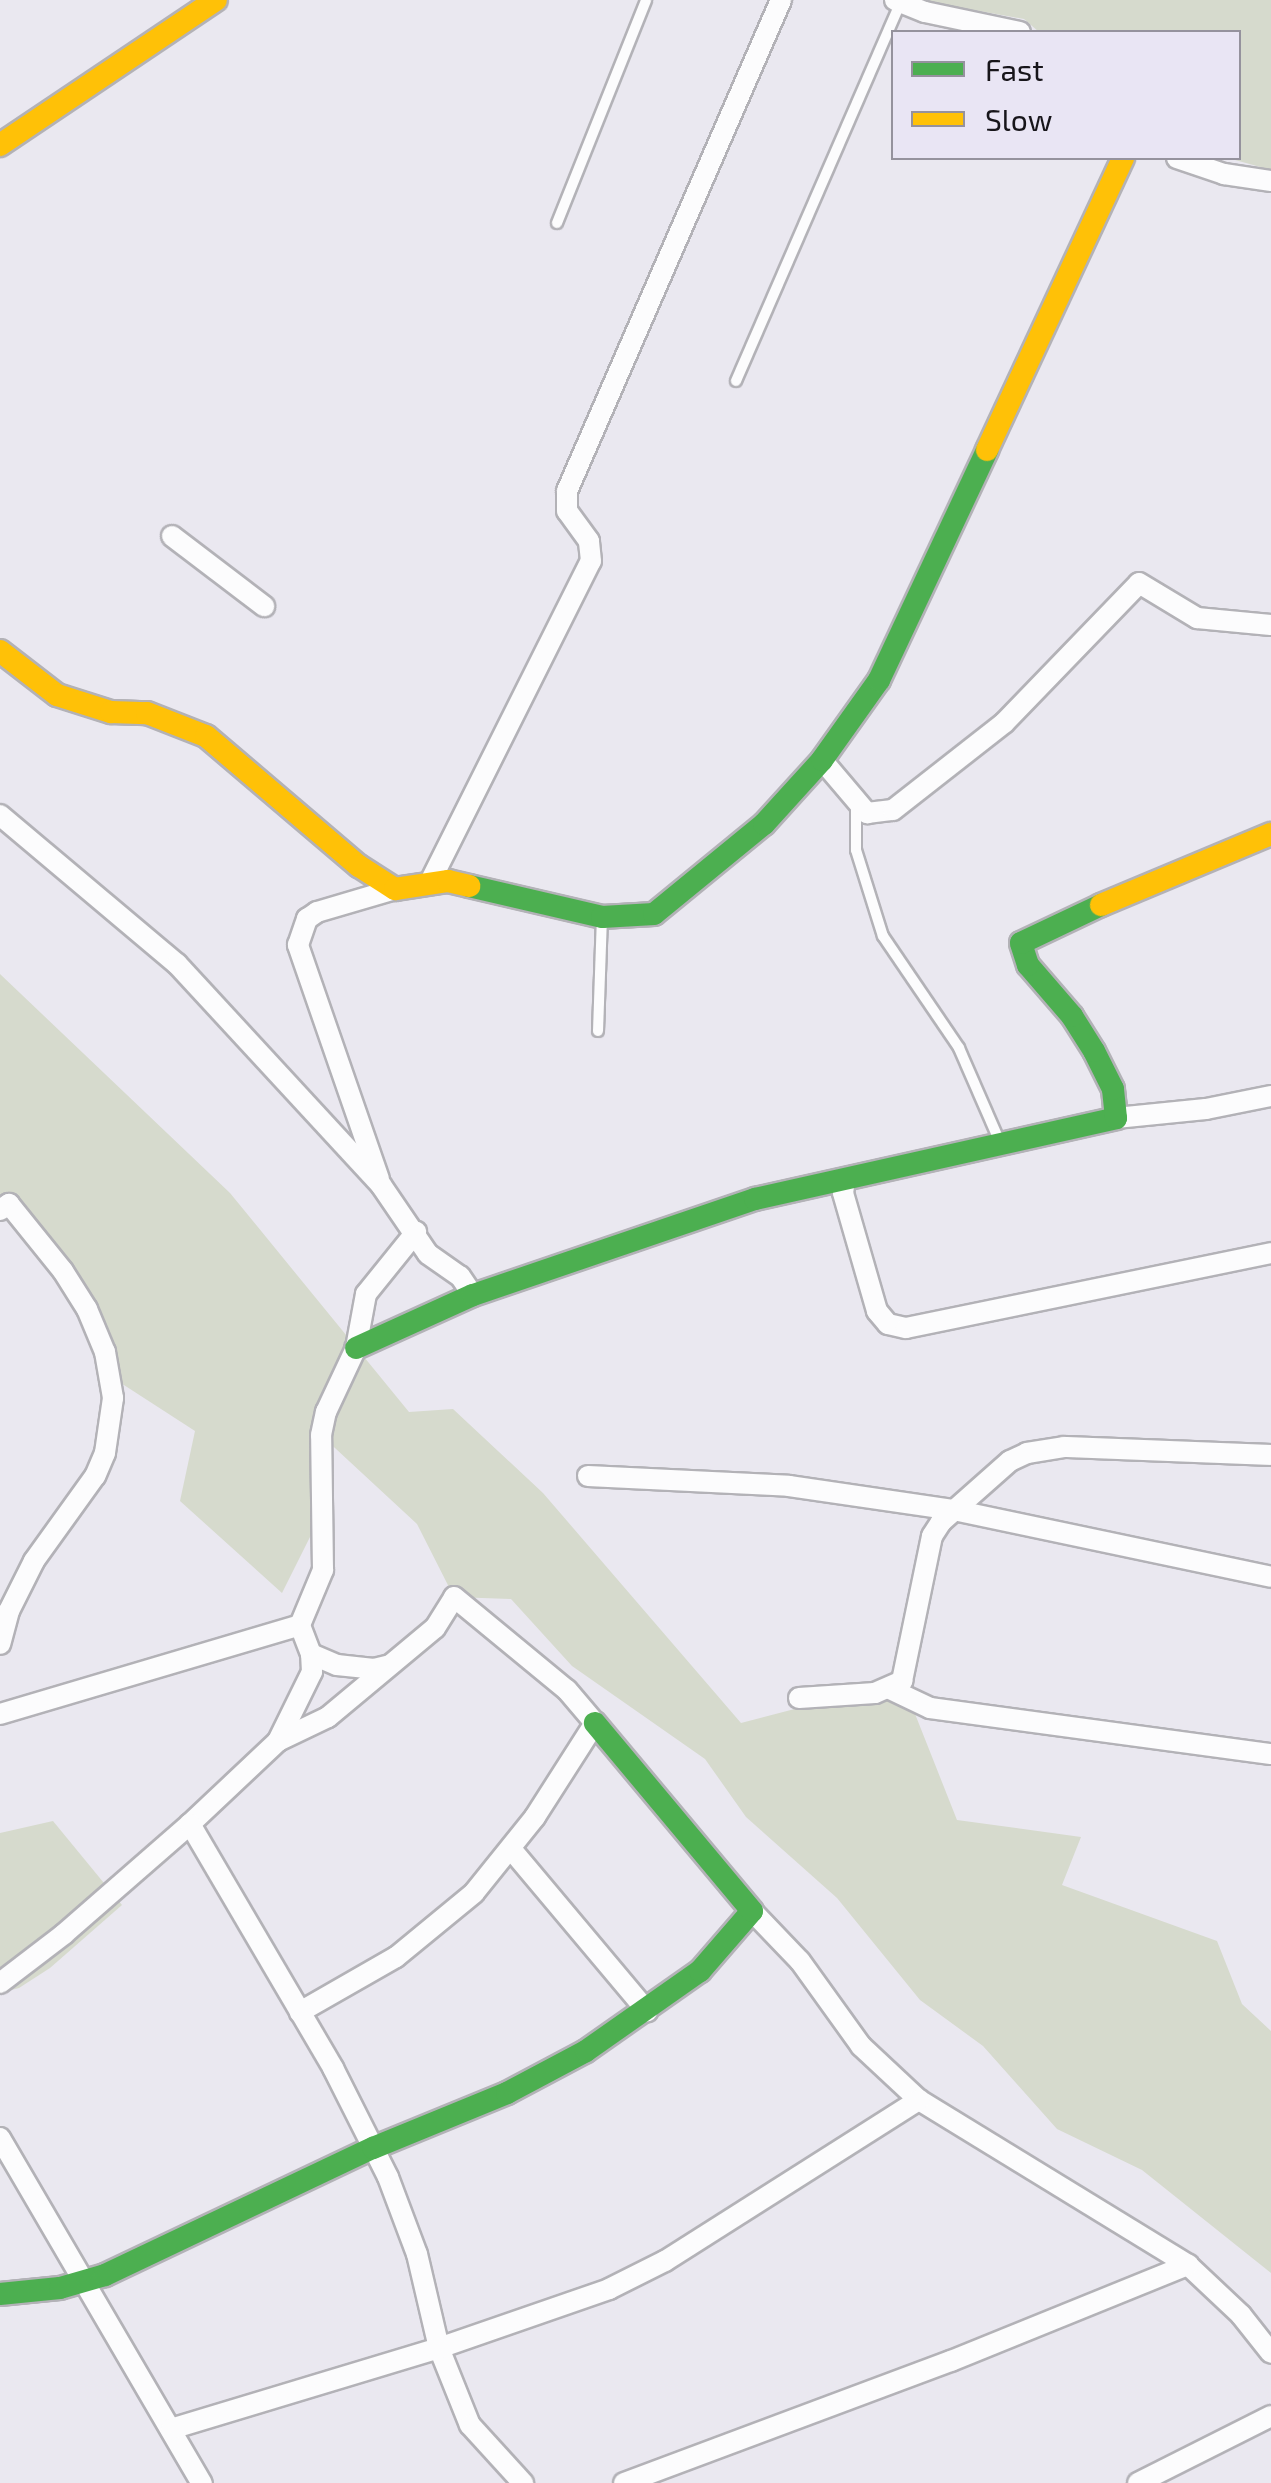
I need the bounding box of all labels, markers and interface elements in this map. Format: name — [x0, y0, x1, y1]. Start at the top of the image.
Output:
legend — [891, 30, 1241, 160]
text: Fast — [985, 51, 1044, 87]
text: Slow — [985, 101, 1052, 137]

